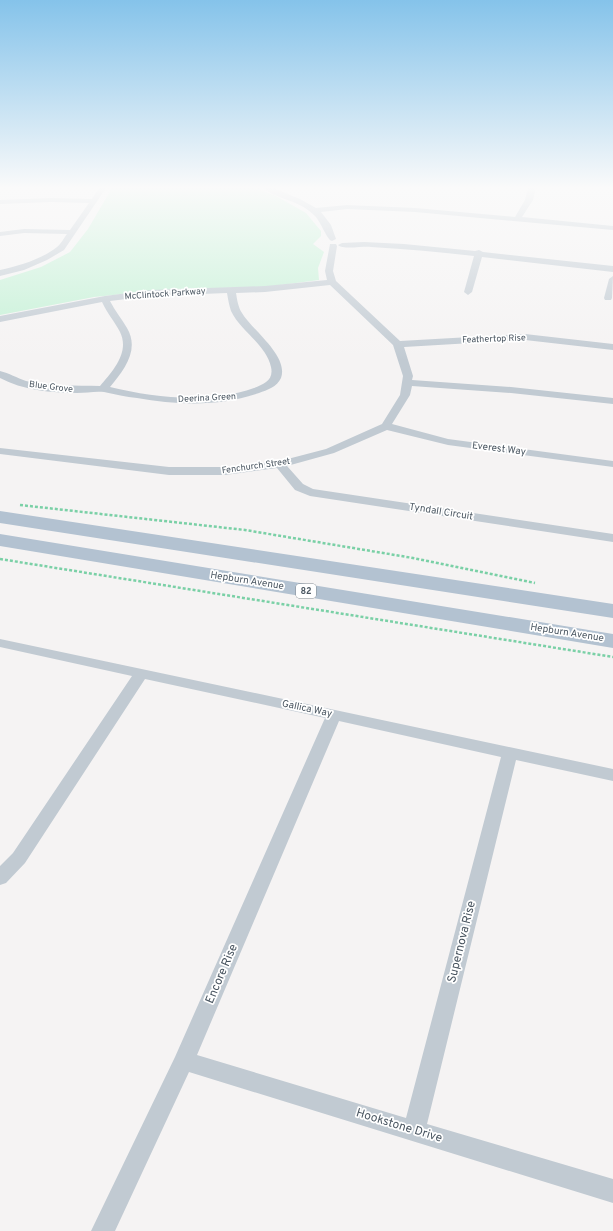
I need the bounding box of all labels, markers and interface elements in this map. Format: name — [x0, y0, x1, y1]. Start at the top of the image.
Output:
street label: McClintock Parkway — [124, 286, 206, 302]
street label: Feathertop Rise — [462, 332, 526, 346]
street label: Blue Grove — [28, 379, 74, 395]
street label: Deerina Green — [178, 391, 236, 405]
street label: Everest Way — [471, 439, 527, 459]
street label: Fenchurch Street — [221, 456, 291, 476]
street label: Tyndall Circuit — [408, 501, 474, 524]
street label: Hepburn Avenue — [209, 569, 285, 593]
road number: 82 — [296, 584, 316, 598]
street label: Hepburn Avenue — [529, 621, 605, 645]
street label: Gallica Way — [281, 697, 333, 721]
street label: Supernova Rise — [444, 899, 480, 985]
street label: Encore Rise — [202, 942, 242, 1006]
street label: Hookstone Drive — [354, 1105, 444, 1147]

